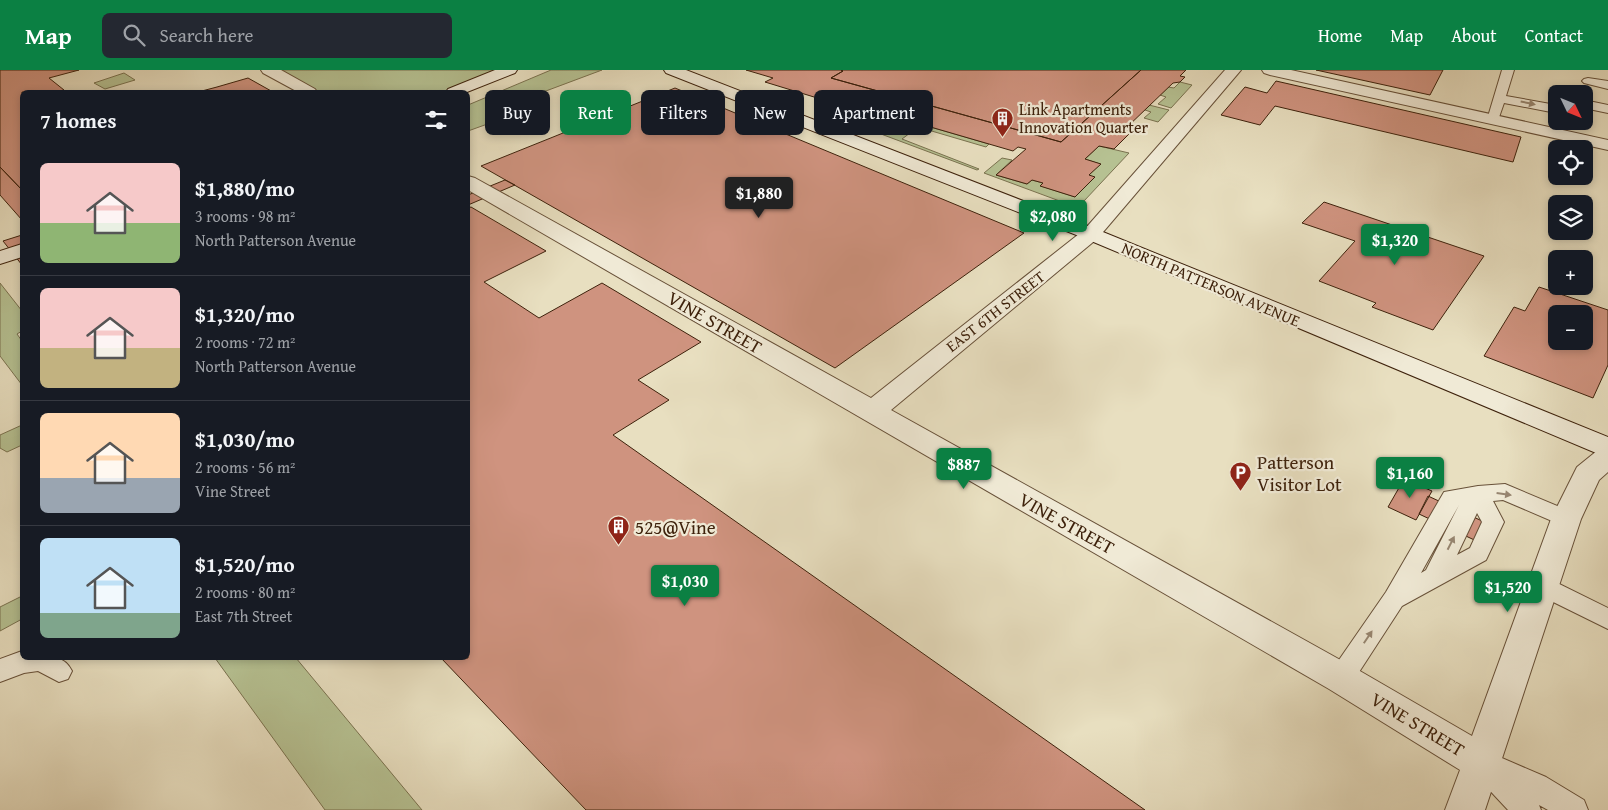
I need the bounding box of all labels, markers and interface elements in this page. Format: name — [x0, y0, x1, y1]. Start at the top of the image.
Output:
search box — [102, 13, 452, 58]
text: Map — [25, 18, 72, 53]
icon: search — [120, 21, 148, 49]
text: Search here — [160, 21, 253, 49]
text: Home — [1318, 22, 1362, 49]
text: Map — [1390, 22, 1423, 49]
text: About — [1451, 22, 1497, 49]
text: Contact — [1525, 22, 1583, 49]
north arrow — [1548, 85, 1592, 130]
map controls — [1548, 85, 1593, 350]
chip: Buy — [485, 90, 550, 135]
chip: Rent — [560, 90, 631, 135]
chip: Filters — [641, 90, 725, 135]
chip: New — [735, 90, 804, 135]
chip: Apartment — [814, 90, 933, 135]
place label: Link Apartments Innovation Quarter — [1019, 97, 1148, 139]
one-way arrow — [1520, 100, 1536, 108]
text: 7 homes — [40, 105, 116, 136]
icon: filters — [422, 106, 450, 134]
building icon: Link Apartments Innovation Quarter — [991, 106, 1015, 137]
button: locate — [1548, 140, 1593, 185]
text: $1,880/mo — [195, 173, 295, 204]
pin: $1,880 — [718, 176, 800, 219]
text: $1,880 — [736, 181, 782, 205]
icon: home — [80, 183, 140, 243]
button: layers — [1548, 195, 1593, 240]
pin: $2,080 — [1012, 200, 1094, 242]
text: 3 rooms · 98 m² — [195, 204, 295, 228]
text: $2,080 — [1030, 204, 1076, 228]
pin: $1,320 — [1354, 224, 1436, 266]
text: North Patterson Avenue — [195, 228, 356, 252]
text: $1,320 — [1372, 228, 1418, 252]
street label: NORTH PATTERSON AVENUE — [1118, 236, 1304, 332]
button: + — [1548, 250, 1593, 295]
street label: EAST 6TH STREET — [940, 265, 1050, 357]
street label: VINE STREET — [662, 284, 768, 361]
text: $1,320/mo — [195, 299, 295, 330]
button: − — [1548, 305, 1593, 350]
icon: home — [80, 308, 140, 368]
text: 2 rooms · 72 m² — [195, 330, 295, 354]
text: North Patterson Avenue — [195, 354, 356, 378]
text: $1,030/mo — [195, 424, 295, 455]
icon: home — [80, 433, 140, 493]
pin: $887 — [934, 448, 994, 490]
place label: Patterson Visitor Lot — [1257, 448, 1342, 498]
text: $887 — [947, 452, 981, 476]
text: 2 rooms · 56 m² — [195, 455, 295, 479]
pin: $1,160 — [1369, 456, 1451, 499]
parking icon: Patterson Visitor Lot — [1229, 461, 1253, 492]
text: $1,160 — [1387, 461, 1433, 485]
text: Vine Street — [195, 479, 270, 503]
street label: VINE STREET — [1014, 485, 1120, 561]
one-way arrow — [1496, 490, 1512, 498]
place label: 525@Vine — [635, 513, 716, 541]
building icon: 525@Vine — [607, 515, 631, 546]
one-way arrow — [1447, 536, 1455, 551]
text: $1,520/mo — [195, 549, 295, 580]
icon: home — [80, 558, 140, 618]
pin: $1,030 — [644, 564, 726, 607]
text: $1,030 — [662, 569, 708, 593]
pin: $1,520 — [1467, 570, 1549, 613]
text: $1,520 — [1485, 575, 1531, 599]
text: 2 rooms · 80 m² — [195, 580, 295, 604]
text: East 7th Street — [195, 604, 293, 628]
one-way arrow — [1363, 631, 1373, 644]
street label: VINE STREET — [1366, 685, 1471, 763]

